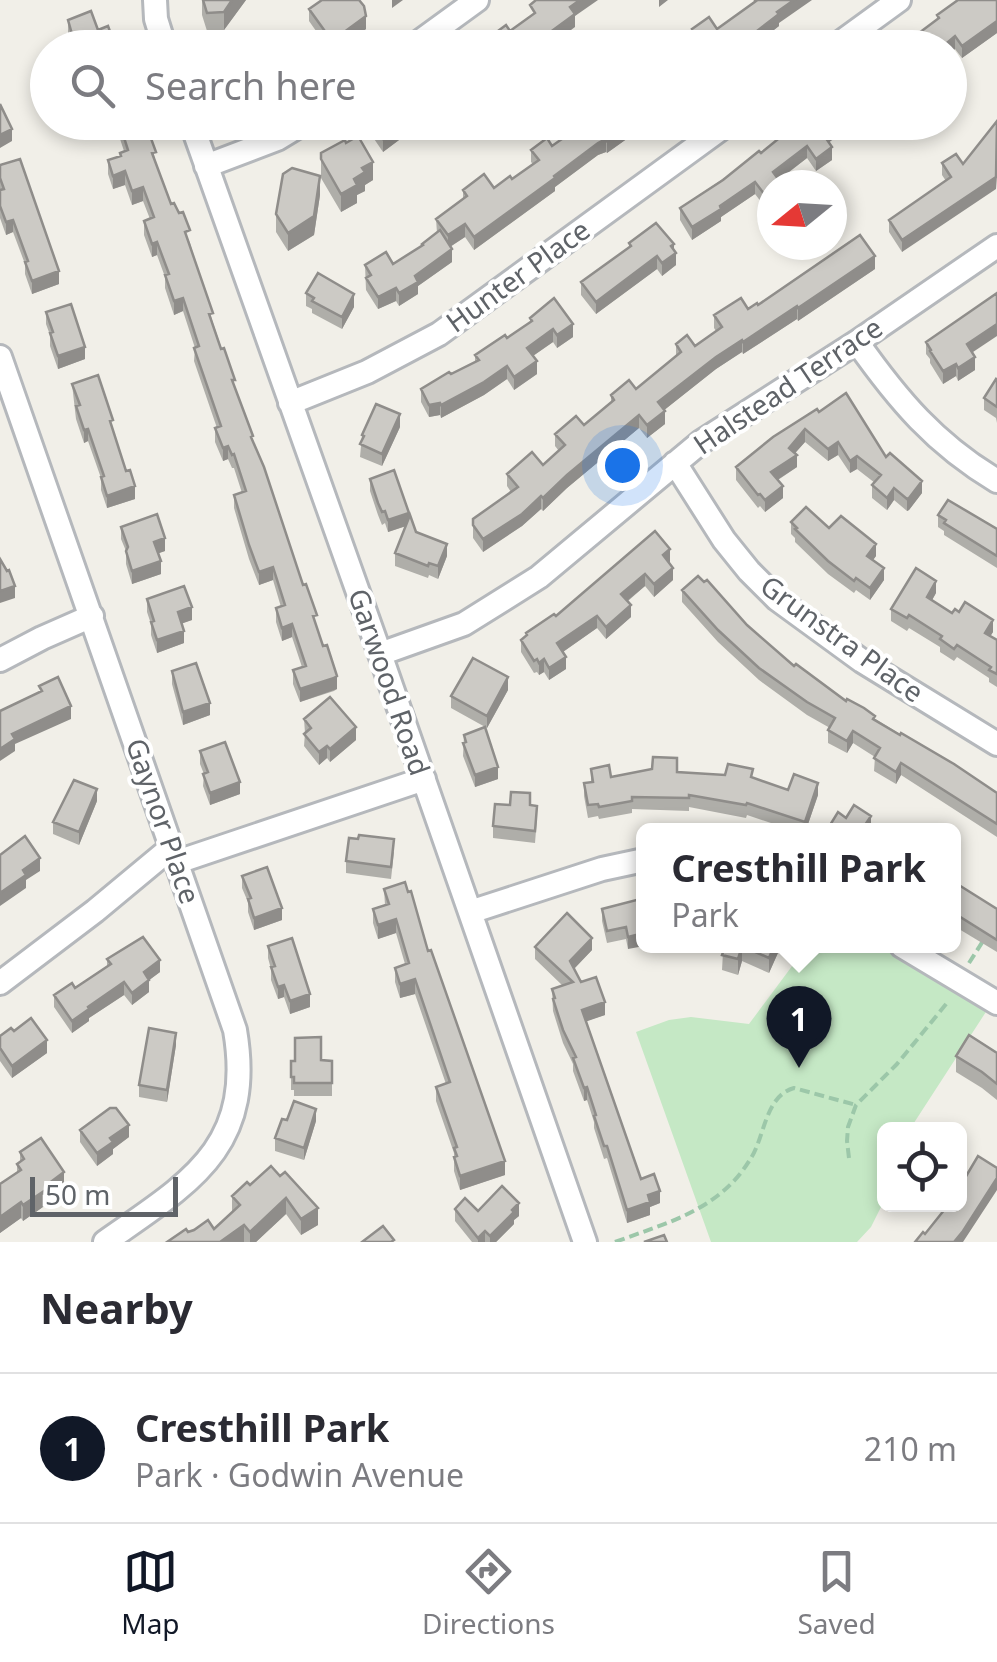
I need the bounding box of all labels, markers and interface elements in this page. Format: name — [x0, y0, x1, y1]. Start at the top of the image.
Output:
search box — [30, 30, 967, 140]
icon: search — [65, 58, 120, 113]
text: Search here — [145, 59, 356, 111]
north arrow — [757, 170, 847, 260]
street label: Hunter Place — [438, 210, 597, 340]
street label: Halstead Terrace — [686, 308, 889, 462]
your location — [597, 440, 648, 491]
street label: Grunstra Place — [753, 566, 932, 710]
street label: Garwood Road — [340, 583, 440, 780]
street label: Gaynor Place — [118, 733, 210, 908]
popup — [636, 823, 961, 953]
text: Cresthill Park — [671, 841, 926, 893]
text: Park — [671, 893, 739, 936]
pin: 1 — [766, 986, 832, 1068]
map controls — [877, 1122, 967, 1212]
button: locate — [877, 1122, 967, 1212]
scale bar — [30, 1172, 178, 1216]
text: 50 m — [45, 1175, 111, 1213]
text: Nearby — [40, 1279, 193, 1336]
text: Cresthill Park — [135, 1401, 389, 1453]
text: 1 — [63, 1427, 82, 1470]
text: 210 m — [864, 1427, 957, 1470]
text: Park · Godwin Avenue — [135, 1453, 464, 1496]
tab: Map — [121, 1544, 180, 1642]
tab: Directions — [422, 1544, 555, 1642]
tab: Saved — [797, 1544, 876, 1642]

